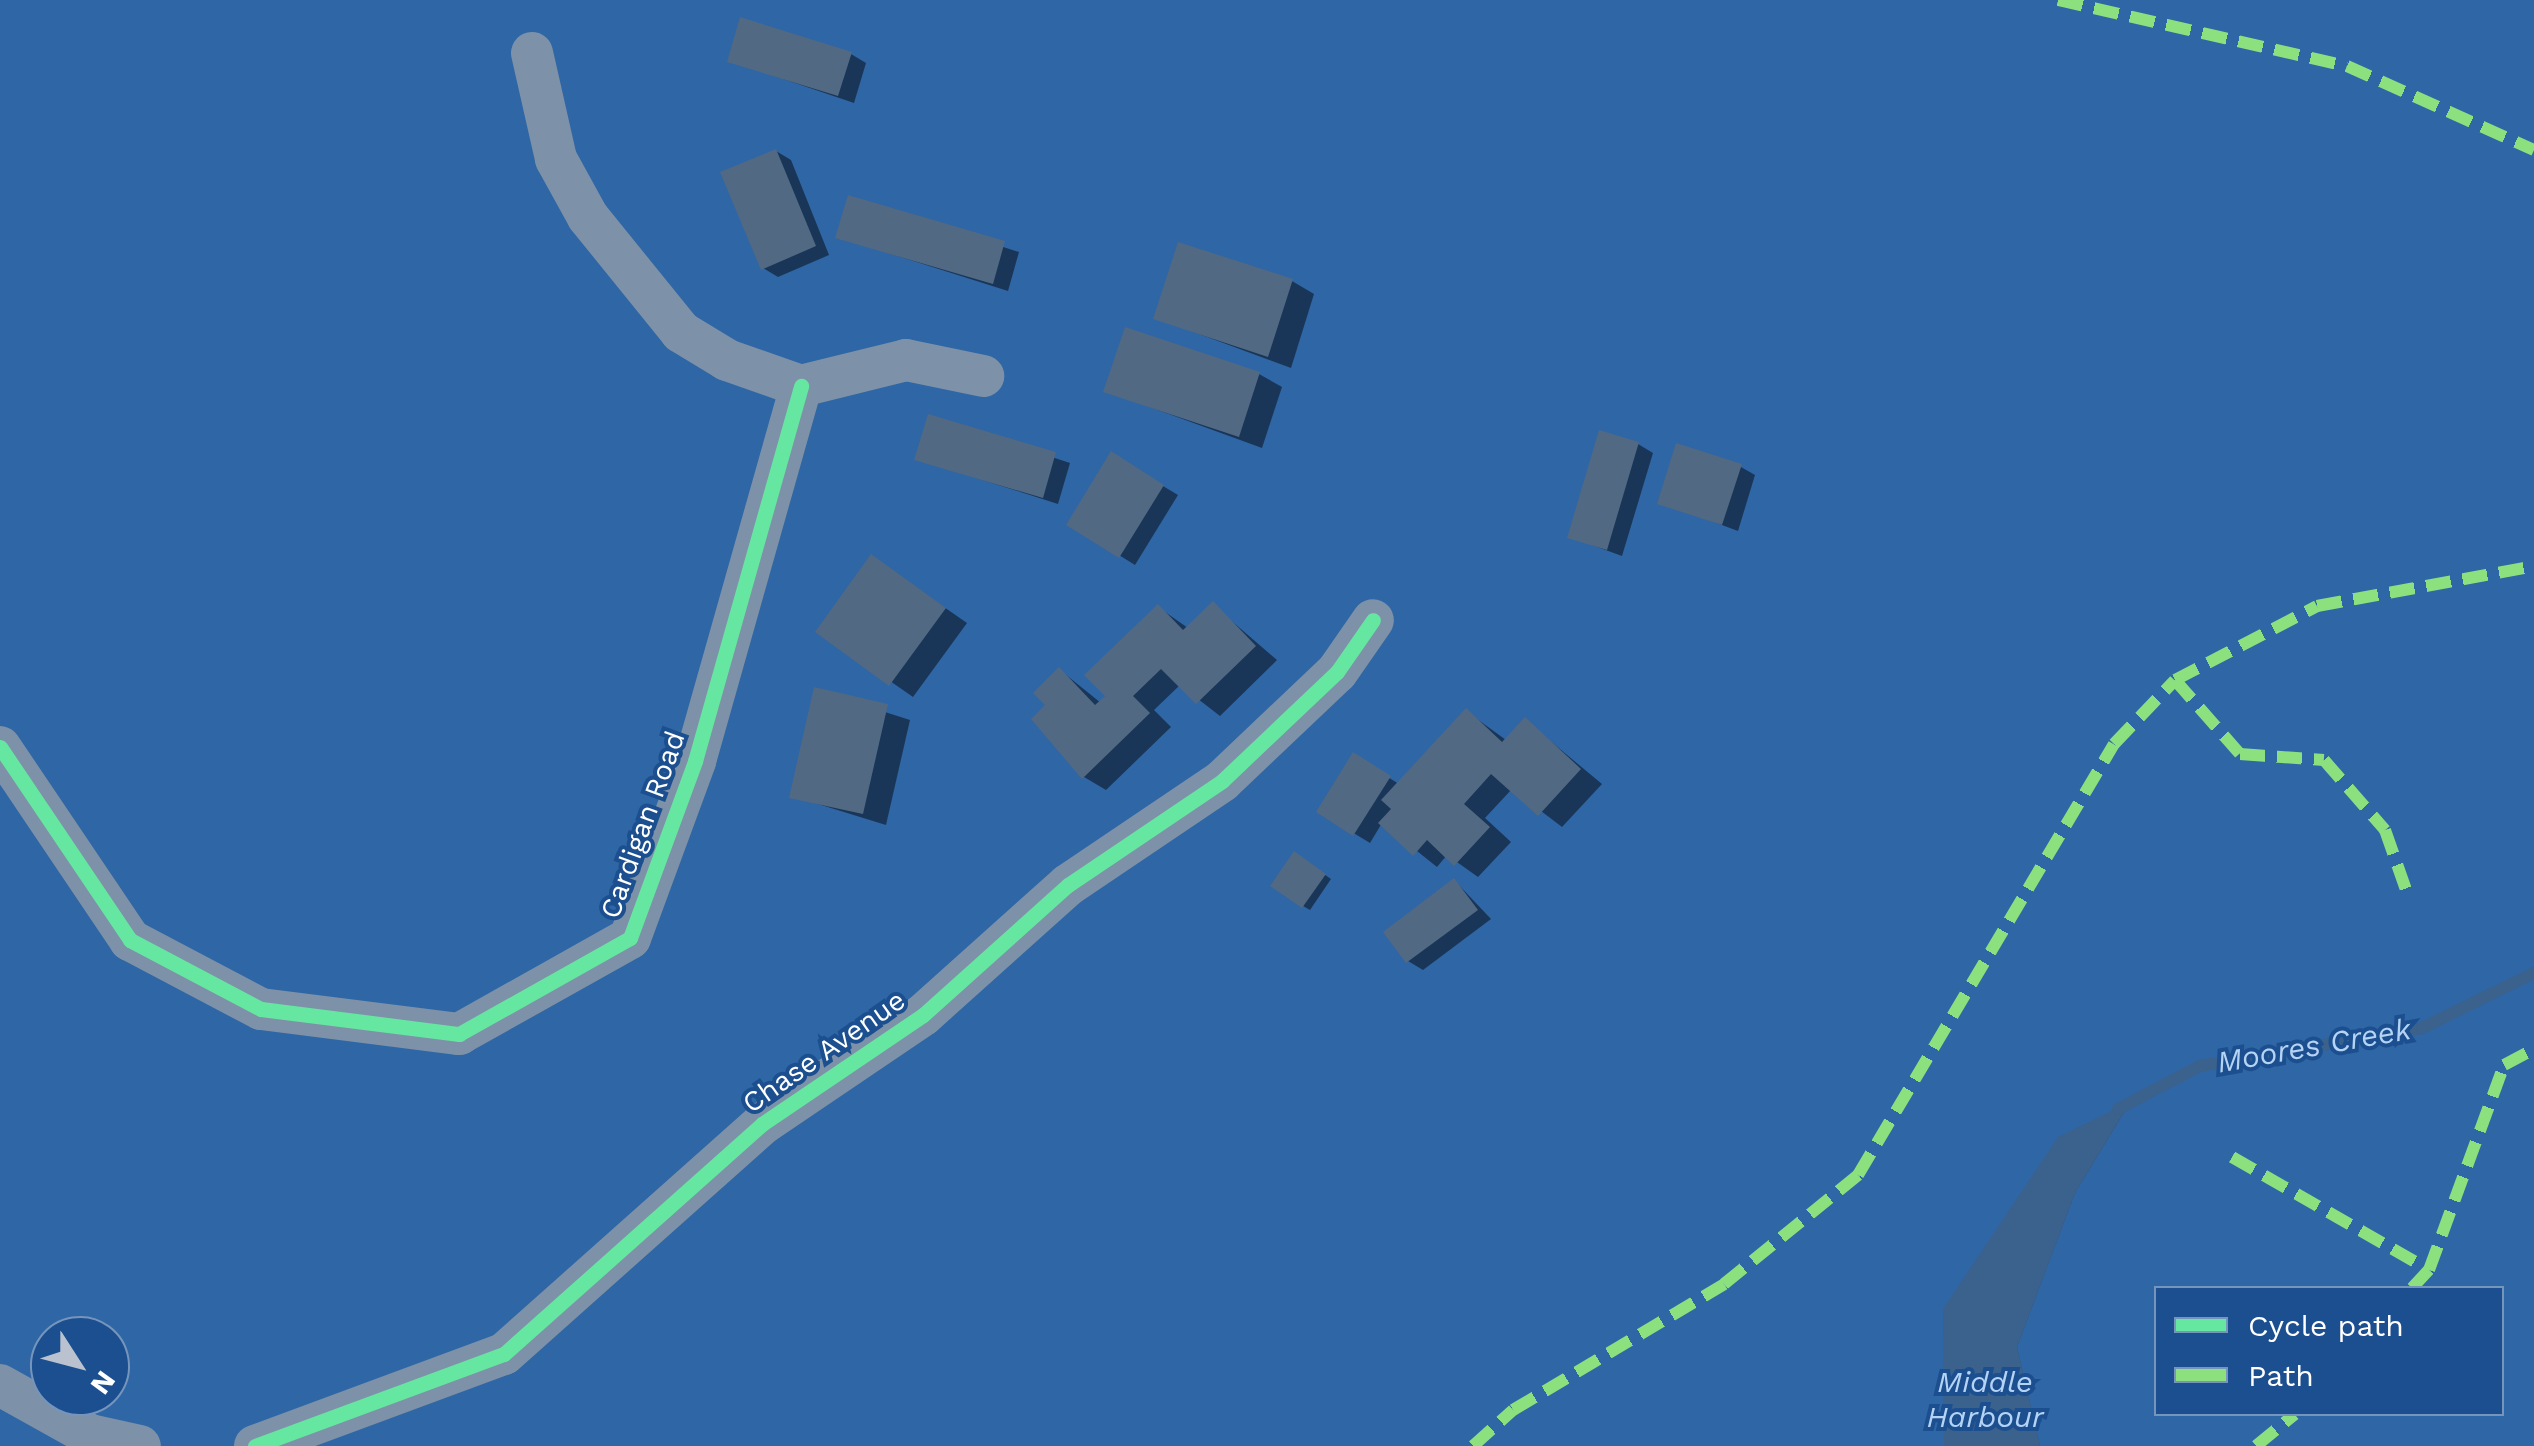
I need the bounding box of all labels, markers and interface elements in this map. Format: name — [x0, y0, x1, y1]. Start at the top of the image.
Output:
street label: Cardigan Road — [594, 727, 692, 923]
street label: Chase Avenue — [736, 983, 912, 1121]
water label: Moores Creek — [2214, 1011, 2414, 1081]
legend — [2154, 1286, 2504, 1416]
text: Cycle path — [2248, 1308, 2404, 1343]
north arrow — [30, 1316, 130, 1416]
text: Path — [2248, 1358, 2314, 1393]
water label: Middle Harbour — [1926, 1364, 2044, 1434]
text: N — [84, 1365, 123, 1401]

